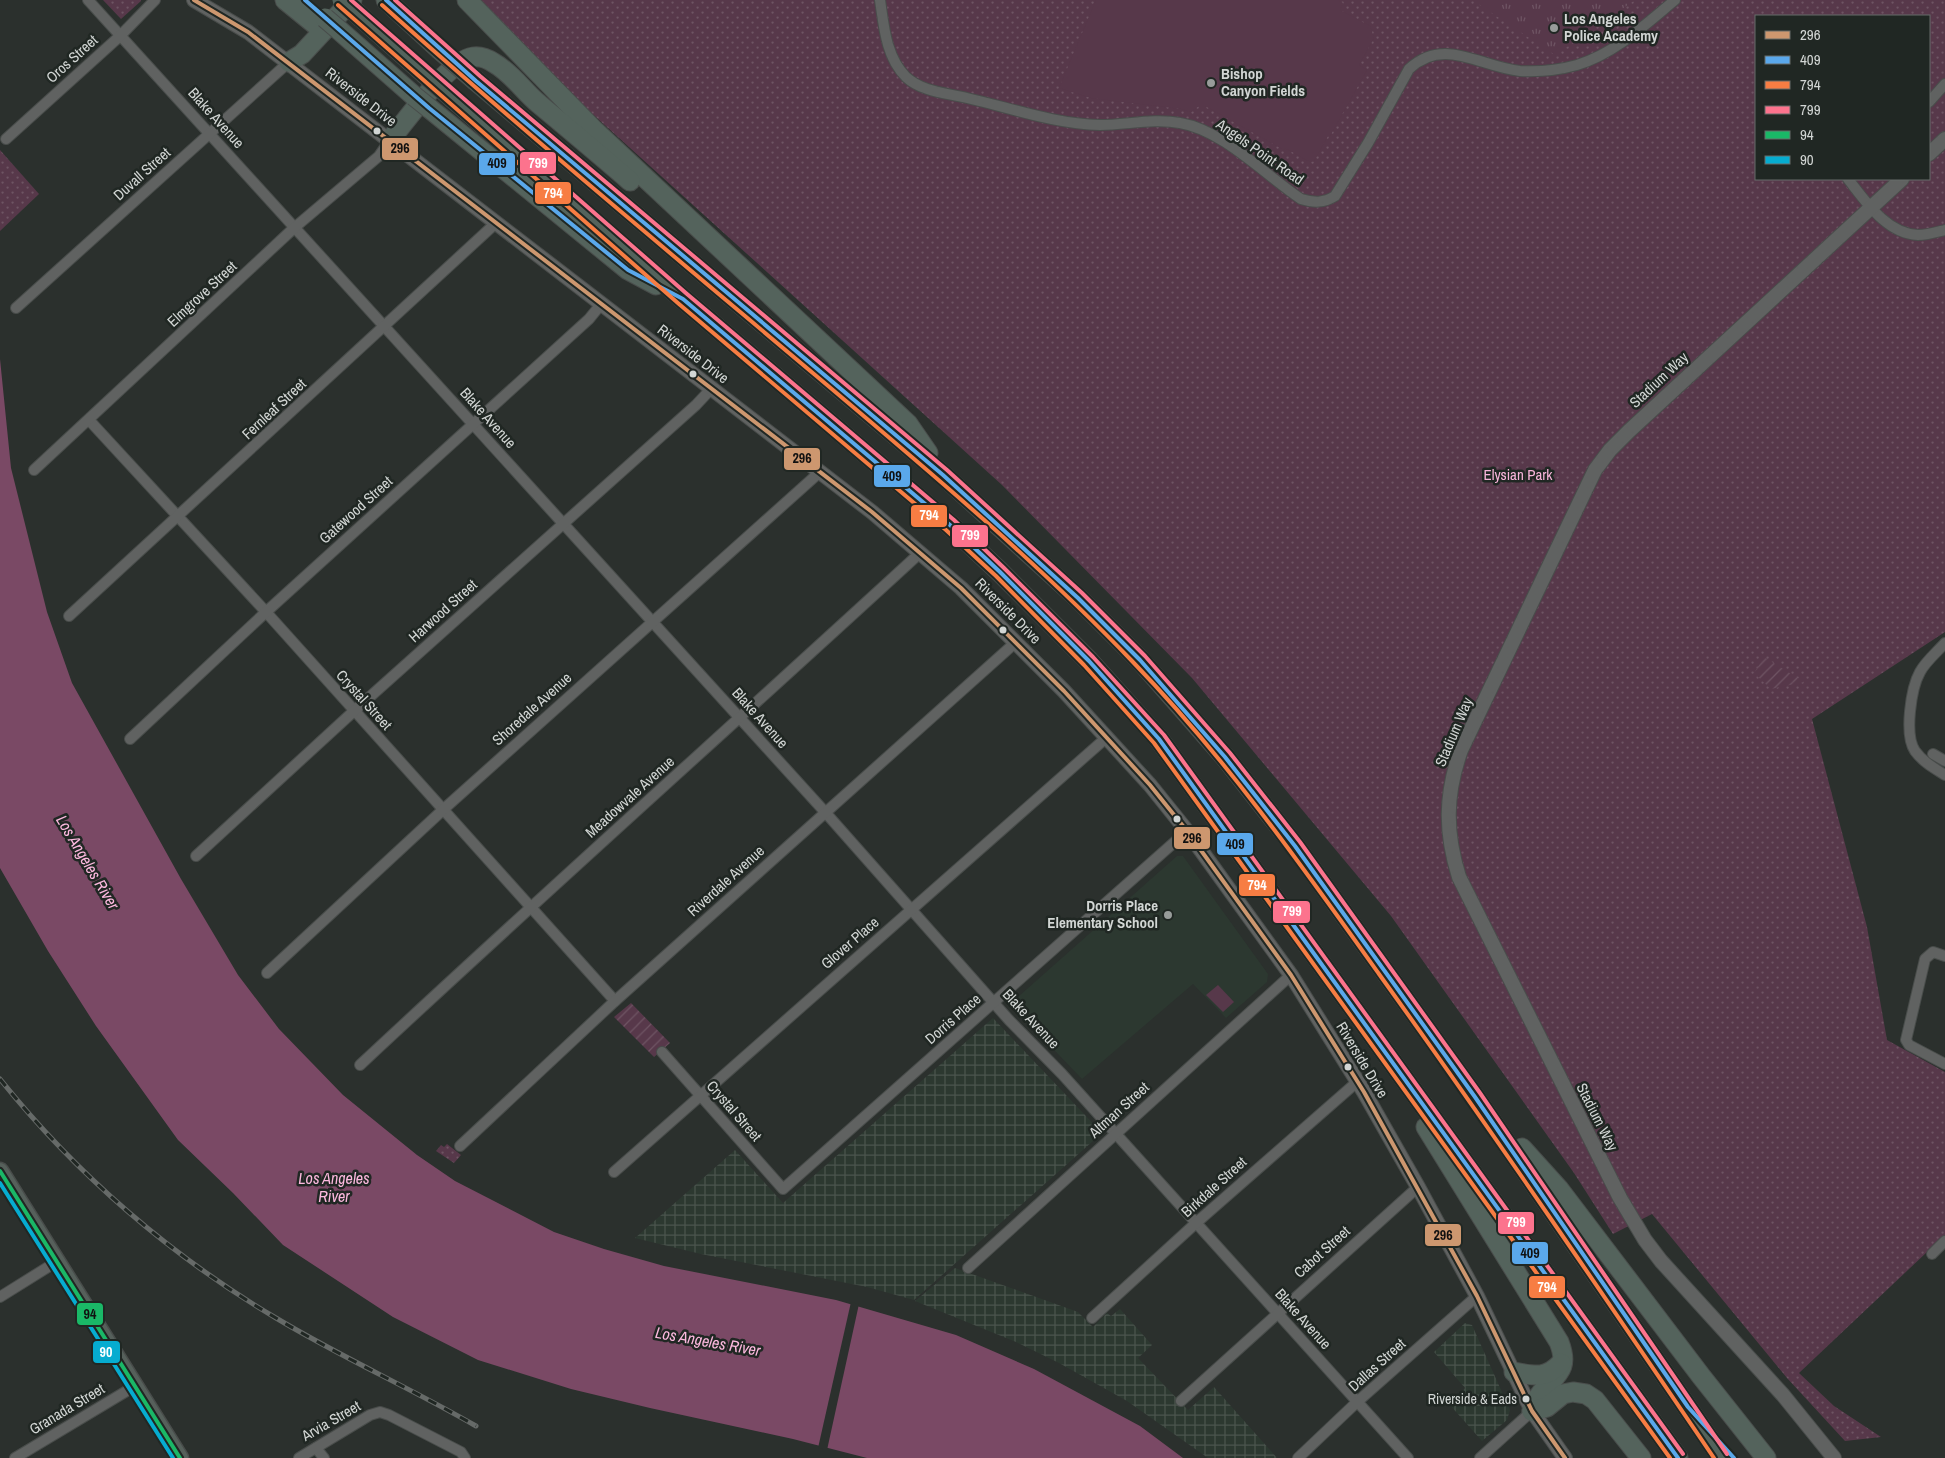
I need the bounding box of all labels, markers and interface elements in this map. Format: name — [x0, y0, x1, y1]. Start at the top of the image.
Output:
place label: Los Angeles Police Academy — [1564, 8, 1658, 46]
legend — [1755, 15, 1930, 180]
marker: Los Angeles Police Academy — [1548, 22, 1560, 34]
text: 296 — [1800, 24, 1821, 45]
street label: Oros Street — [41, 29, 102, 87]
text: 409 — [1800, 49, 1821, 70]
street label: Riverside Drive — [321, 62, 402, 131]
place label: Bishop Canyon Fields — [1221, 63, 1305, 101]
text: 794 — [1800, 74, 1821, 95]
marker: Bishop Canyon Fields — [1205, 77, 1217, 89]
street label: Blake Avenue — [183, 83, 249, 153]
text: 799 — [1800, 99, 1821, 120]
street label: Angels Point Road — [1211, 113, 1308, 190]
text: 94 — [1800, 124, 1814, 145]
unlabelled marker — [372, 126, 382, 136]
line badge: 296 — [381, 137, 419, 161]
text: 296 — [390, 139, 410, 157]
street label: Duvall Street — [108, 142, 175, 205]
text: 90 — [1800, 149, 1814, 170]
line badge: 799 — [519, 151, 557, 175]
line badge: 409 — [478, 152, 516, 176]
text: 409 — [487, 154, 507, 172]
text: 799 — [528, 154, 548, 172]
line badge: 794 — [534, 181, 572, 205]
text: 794 — [543, 184, 563, 202]
street label: Elmgrove Street — [162, 255, 241, 331]
street label: Riverside Drive — [653, 319, 734, 388]
street label: Stadium Way — [1625, 346, 1693, 412]
unlabelled marker — [688, 369, 698, 379]
street label: Fernleaf Street — [237, 373, 311, 444]
street label: Blake Avenue — [455, 383, 521, 453]
line badge: 296 — [783, 447, 821, 471]
text: 296 — [792, 449, 812, 467]
line badge: 409 — [873, 464, 911, 488]
park label: Elysian Park — [1483, 464, 1553, 485]
text: 409 — [882, 467, 902, 485]
street label: Gatewood Street — [314, 471, 397, 548]
line badge: 794 — [910, 504, 948, 528]
text: 794 — [919, 506, 939, 524]
line badge: 799 — [951, 524, 989, 548]
text: 799 — [960, 526, 980, 544]
street label: Riverside Drive — [971, 573, 1046, 648]
street label: Harwood Street — [404, 574, 482, 647]
unlabelled marker — [998, 625, 1008, 635]
street label: Crystal Street — [332, 665, 397, 735]
street label: Shoredale Avenue — [487, 667, 576, 750]
street label: Blake Avenue — [727, 683, 793, 753]
street label: Stadium Way — [1430, 693, 1478, 770]
street label: Meadowvale Avenue — [581, 751, 679, 842]
water label: Los Angeles River — [51, 811, 125, 914]
unlabelled marker — [1172, 814, 1182, 824]
line badge: 296 — [1173, 826, 1211, 850]
text: 296 — [1182, 829, 1202, 847]
line badge: 409 — [1216, 832, 1254, 856]
text: 409 — [1225, 835, 1245, 853]
street label: Riverdale Avenue — [683, 840, 769, 921]
line badge: 794 — [1238, 873, 1276, 897]
text: 794 — [1247, 876, 1267, 894]
place label: Dorris Place Elementary School — [1047, 895, 1158, 933]
line badge: 799 — [1272, 900, 1311, 924]
text: 799 — [1282, 902, 1302, 920]
marker: Dorris Place Elementary School — [1162, 909, 1174, 921]
street label: Glover Place — [816, 912, 883, 974]
street label: Blake Avenue — [998, 984, 1065, 1053]
street label: Dorris Place — [920, 988, 985, 1049]
street label: Riverside Drive — [1331, 1018, 1394, 1102]
unlabelled marker — [1343, 1062, 1353, 1072]
street label: Crystal Street — [702, 1076, 767, 1146]
street label: Altman Street — [1083, 1077, 1154, 1143]
street label: Stadium Way — [1571, 1079, 1624, 1155]
street label: Birkdale Street — [1176, 1151, 1251, 1222]
water label: Los Angeles River — [298, 1167, 370, 1207]
line badge: 799 — [1497, 1211, 1535, 1235]
text: 799 — [1506, 1213, 1526, 1231]
street label: Cabot Street — [1289, 1220, 1355, 1283]
line badge: 296 — [1424, 1223, 1462, 1247]
text: 296 — [1433, 1226, 1453, 1244]
line badge: 409 — [1511, 1241, 1549, 1265]
text: 409 — [1520, 1244, 1540, 1262]
line badge: 794 — [1528, 1275, 1566, 1299]
text: 794 — [1537, 1278, 1557, 1296]
street label: Blake Avenue — [1270, 1284, 1336, 1354]
line badge: 94 — [76, 1302, 104, 1326]
text: 94 — [84, 1305, 97, 1323]
water label: Los Angeles River — [654, 1321, 763, 1361]
street label: Dallas Street — [1343, 1333, 1410, 1396]
line badge: 90 — [92, 1340, 121, 1364]
text: 90 — [100, 1343, 112, 1361]
street label: Granada Street — [25, 1378, 109, 1439]
place label: Riverside & Eads — [1428, 1390, 1517, 1408]
marker: Riverside & Eads — [1521, 1394, 1531, 1404]
street label: Arvia Street — [297, 1395, 365, 1446]

